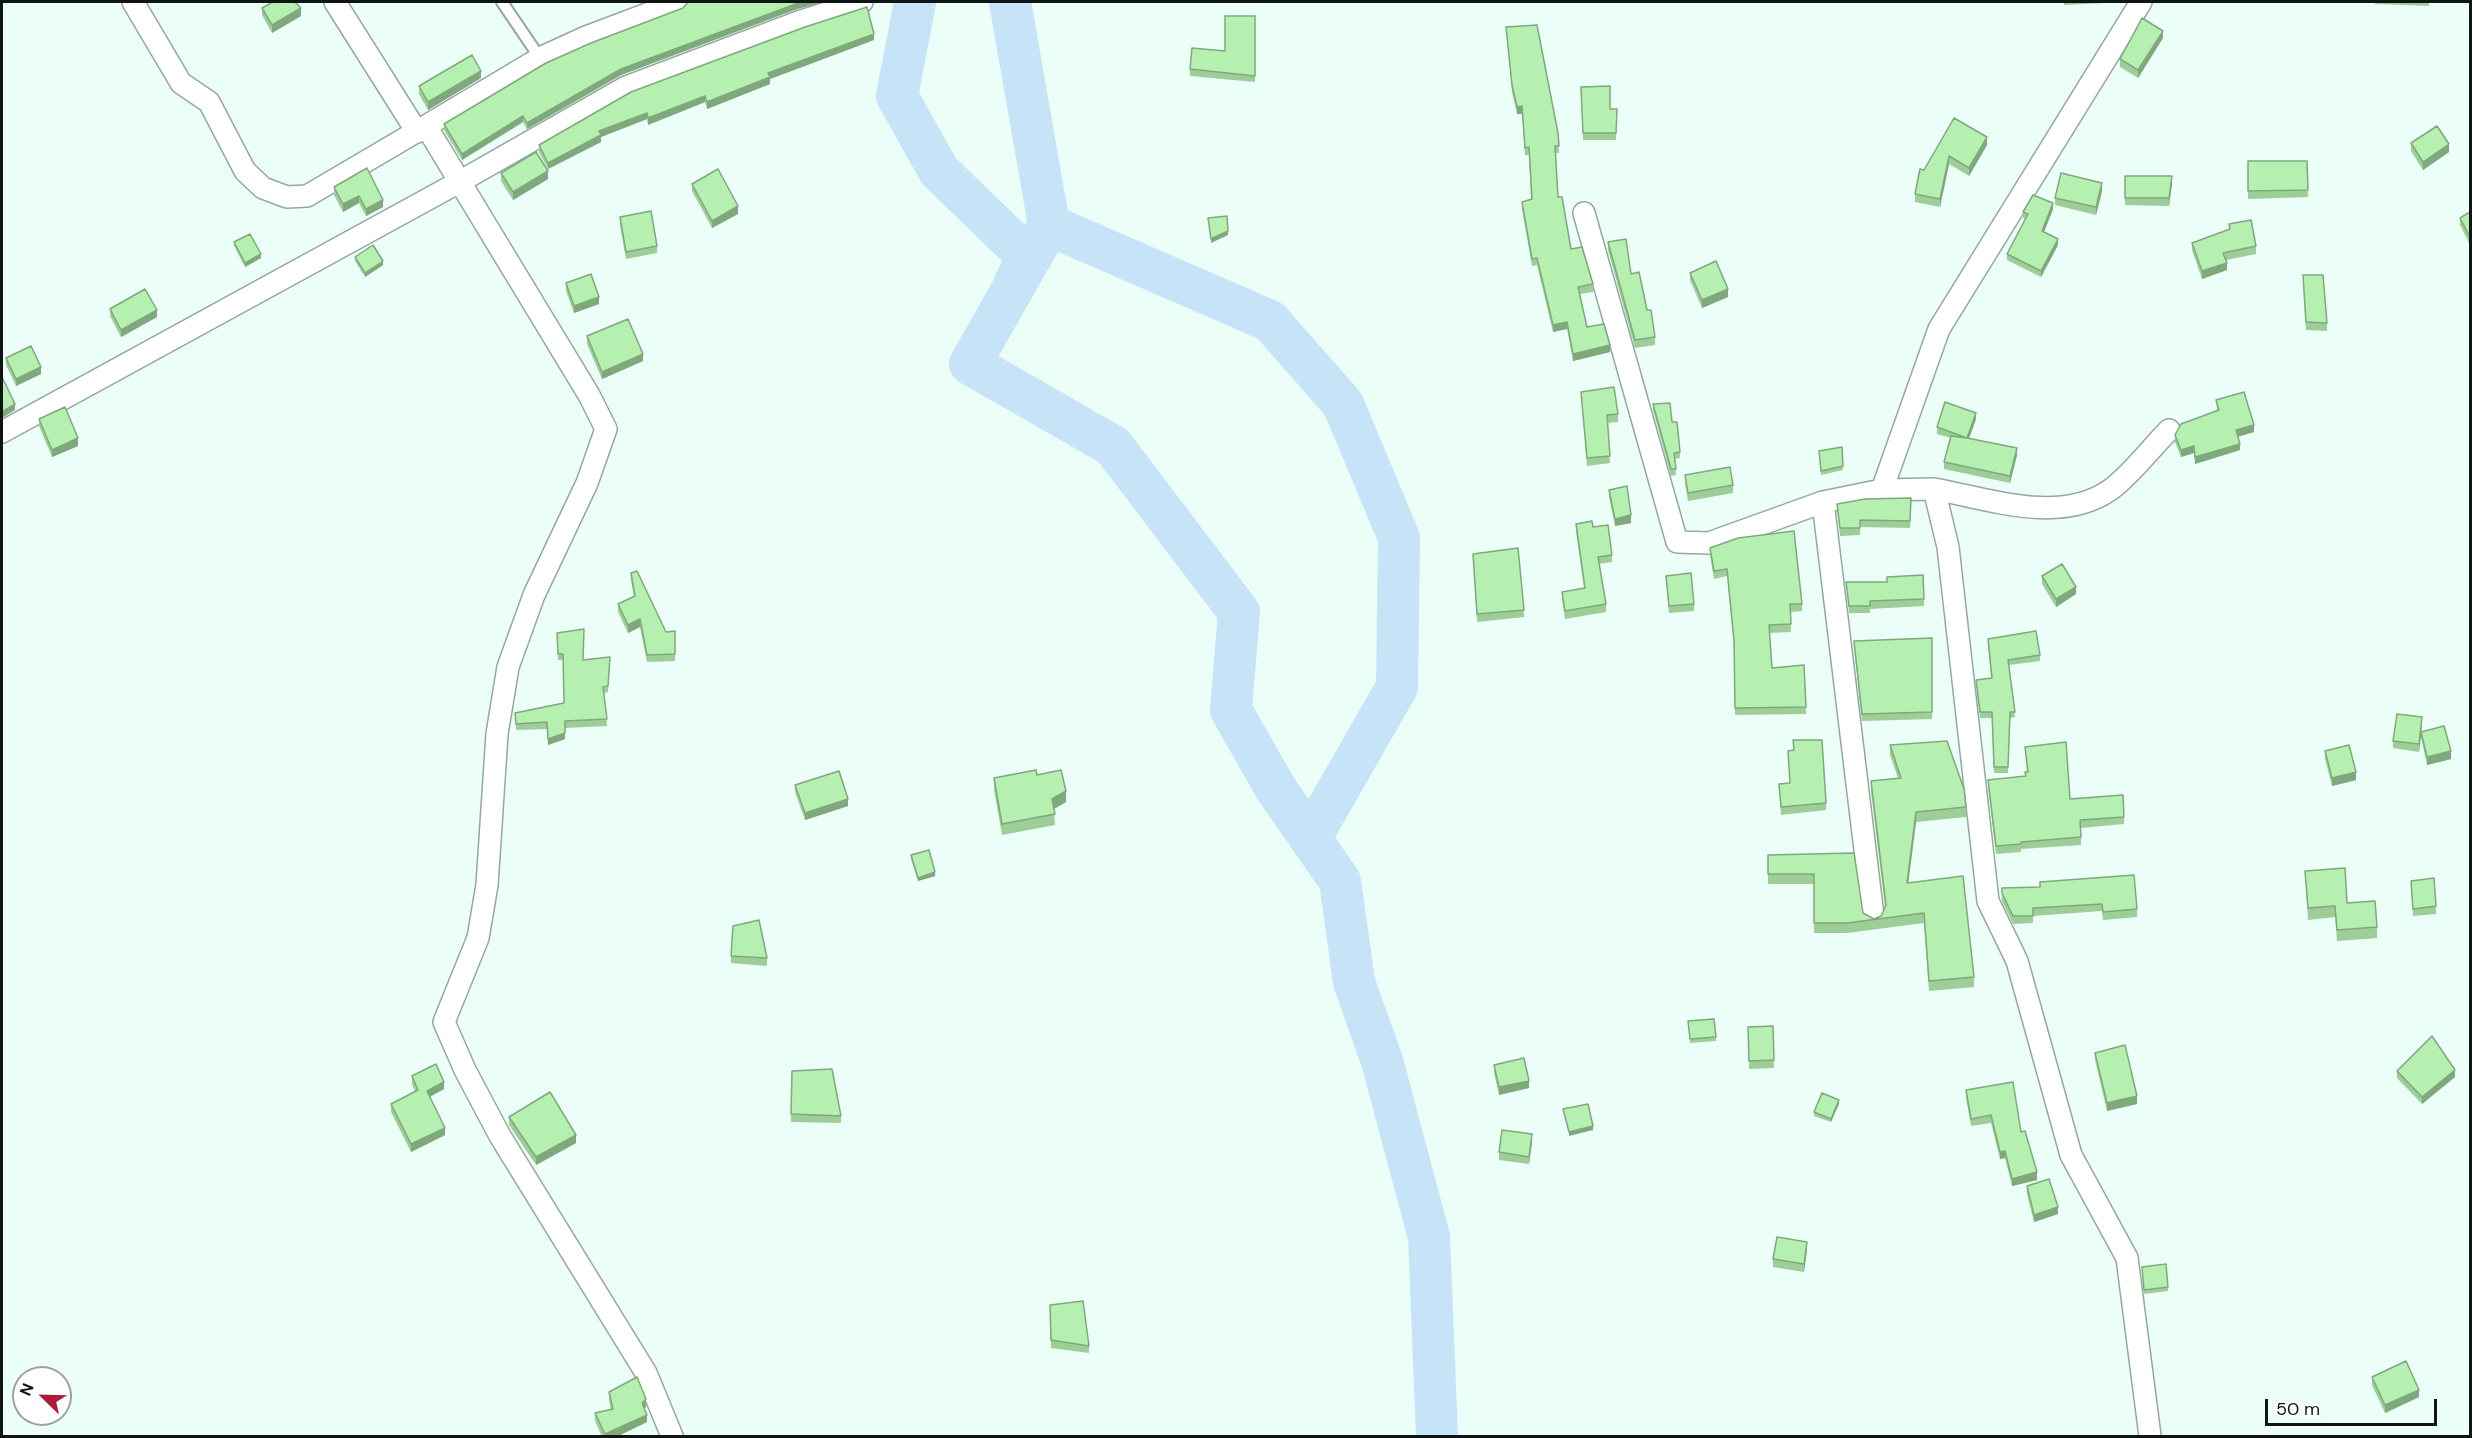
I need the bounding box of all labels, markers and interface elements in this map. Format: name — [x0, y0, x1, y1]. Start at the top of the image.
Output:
north arrow — [12, 1366, 72, 1426]
text: N — [15, 1380, 39, 1399]
scale bar — [2268, 1387, 2440, 1425]
text: 50 m — [2276, 1397, 2320, 1421]

